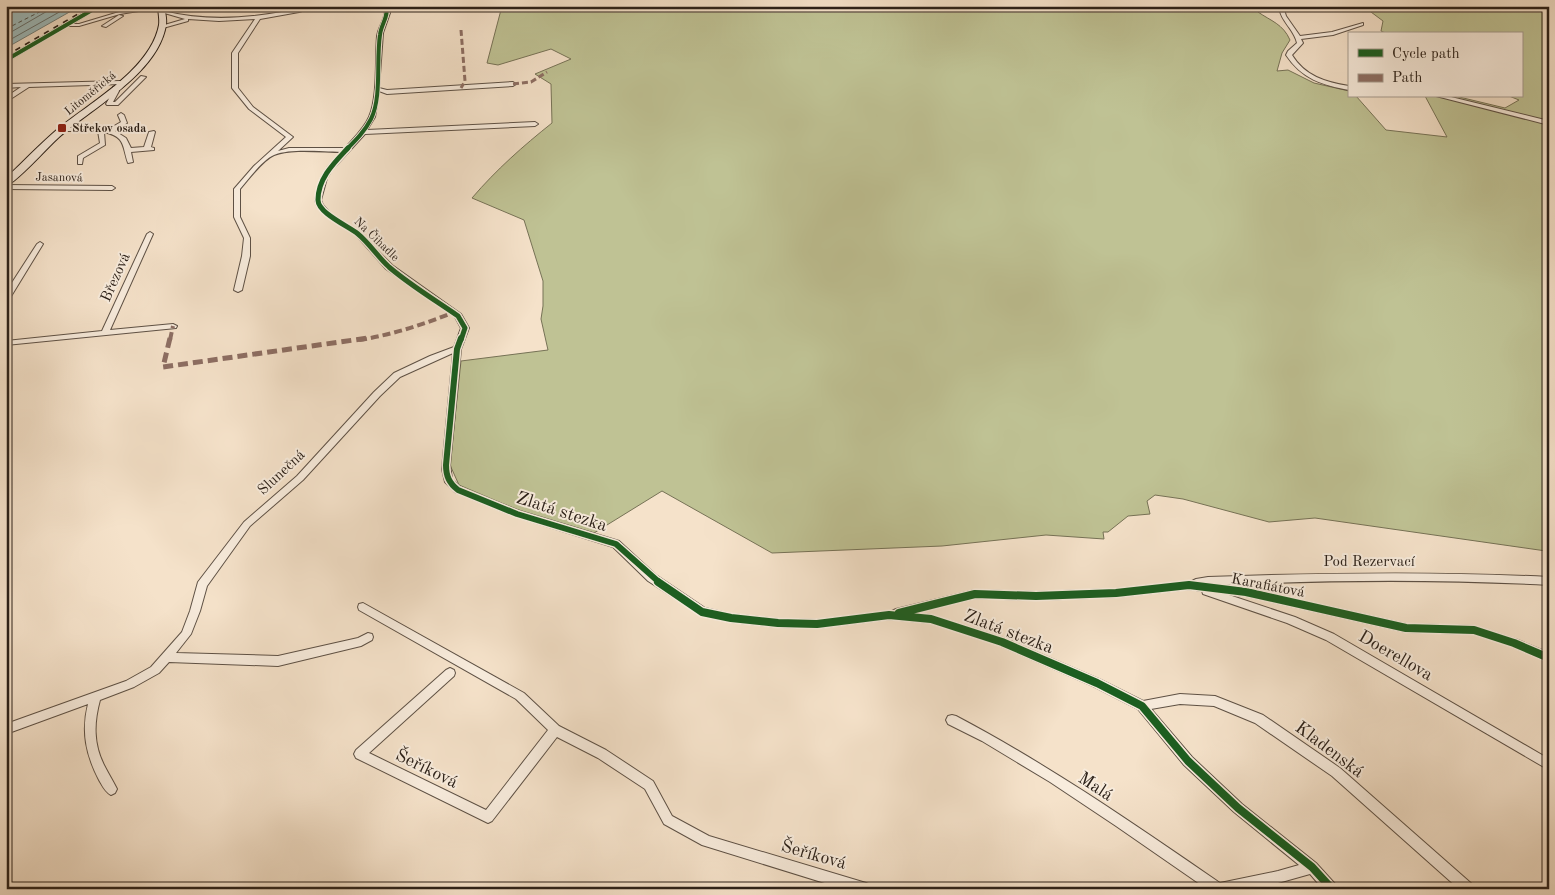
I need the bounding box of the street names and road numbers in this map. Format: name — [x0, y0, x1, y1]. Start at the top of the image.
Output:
street label: Litoměřická — [63, 70, 119, 118]
street label: Jasanová — [35, 172, 83, 184]
street label: Na Čihadle — [352, 213, 404, 264]
street label: Březová — [99, 250, 134, 304]
street label: Slunečná — [256, 447, 309, 499]
street label: Zlatá stezka — [514, 489, 609, 535]
street label: Pod Rezervací — [1323, 555, 1416, 570]
street label: Karafiátová — [1230, 572, 1306, 601]
street label: Zlatá stezka — [961, 607, 1056, 657]
street label: Doerellova — [1355, 627, 1436, 684]
street label: Kladenská — [1292, 718, 1367, 781]
street label: Šeříková — [392, 742, 463, 792]
street label: Malá — [1075, 769, 1116, 805]
street label: Šeříková — [779, 832, 850, 873]

